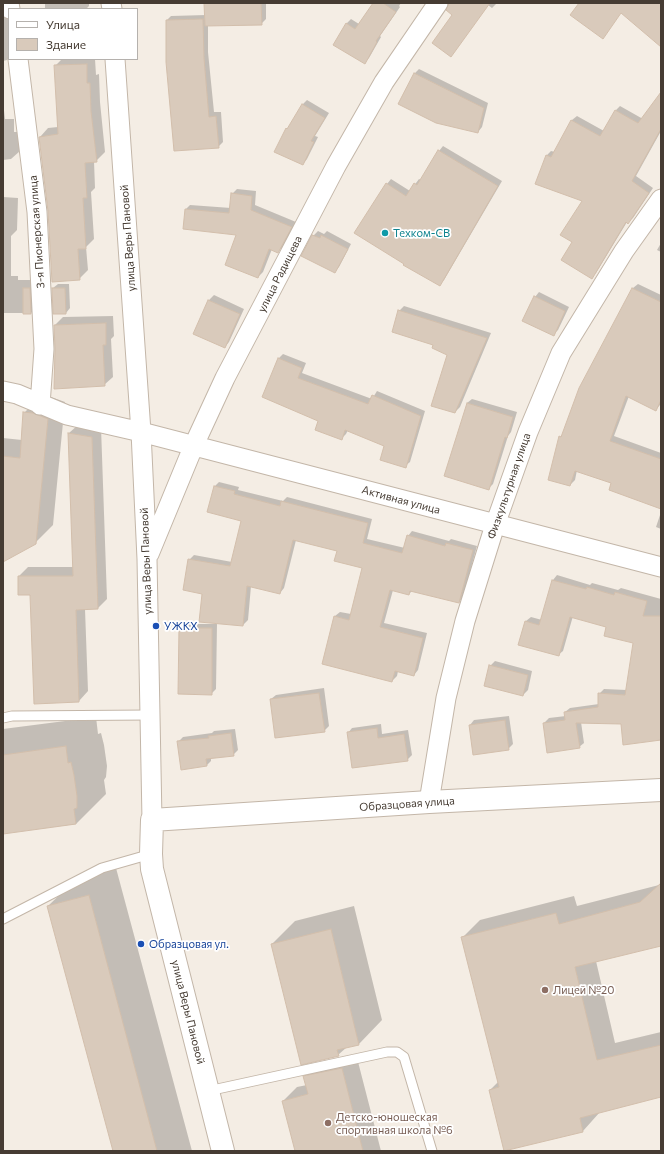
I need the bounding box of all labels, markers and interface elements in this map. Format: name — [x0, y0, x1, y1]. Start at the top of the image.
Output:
legend — [8, 8, 138, 60]
text: Улица — [46, 17, 80, 31]
text: Здание — [46, 37, 86, 51]
street label: 3-я Пионерская улица — [26, 175, 48, 289]
street label: улица Веры Пановой — [118, 184, 138, 292]
place label: Техком-СВ — [393, 226, 450, 240]
marker: Техком-СВ — [380, 228, 390, 238]
street label: улица Радищева — [255, 233, 305, 315]
street label: Физкультурная улица — [485, 431, 533, 541]
street label: Активная улица — [360, 483, 442, 517]
street label: улица Веры Пановой — [138, 507, 154, 615]
place label: УЖКХ — [164, 619, 198, 633]
marker: УЖКХ — [151, 621, 161, 631]
street label: Образцовая улица — [359, 794, 455, 814]
place label: Образцовая ул. — [149, 937, 229, 951]
marker: Образцовая ул. — [136, 939, 146, 949]
street label: улица Веры Пановой — [169, 958, 207, 1066]
place label: Лицей №20 — [553, 983, 614, 997]
marker: Лицей №20 — [540, 985, 550, 995]
place label: Детско-юношеская спортивная школа №6 — [336, 1110, 453, 1136]
marker: Детско-юношеская спортивная школа №6 — [323, 1118, 333, 1128]

